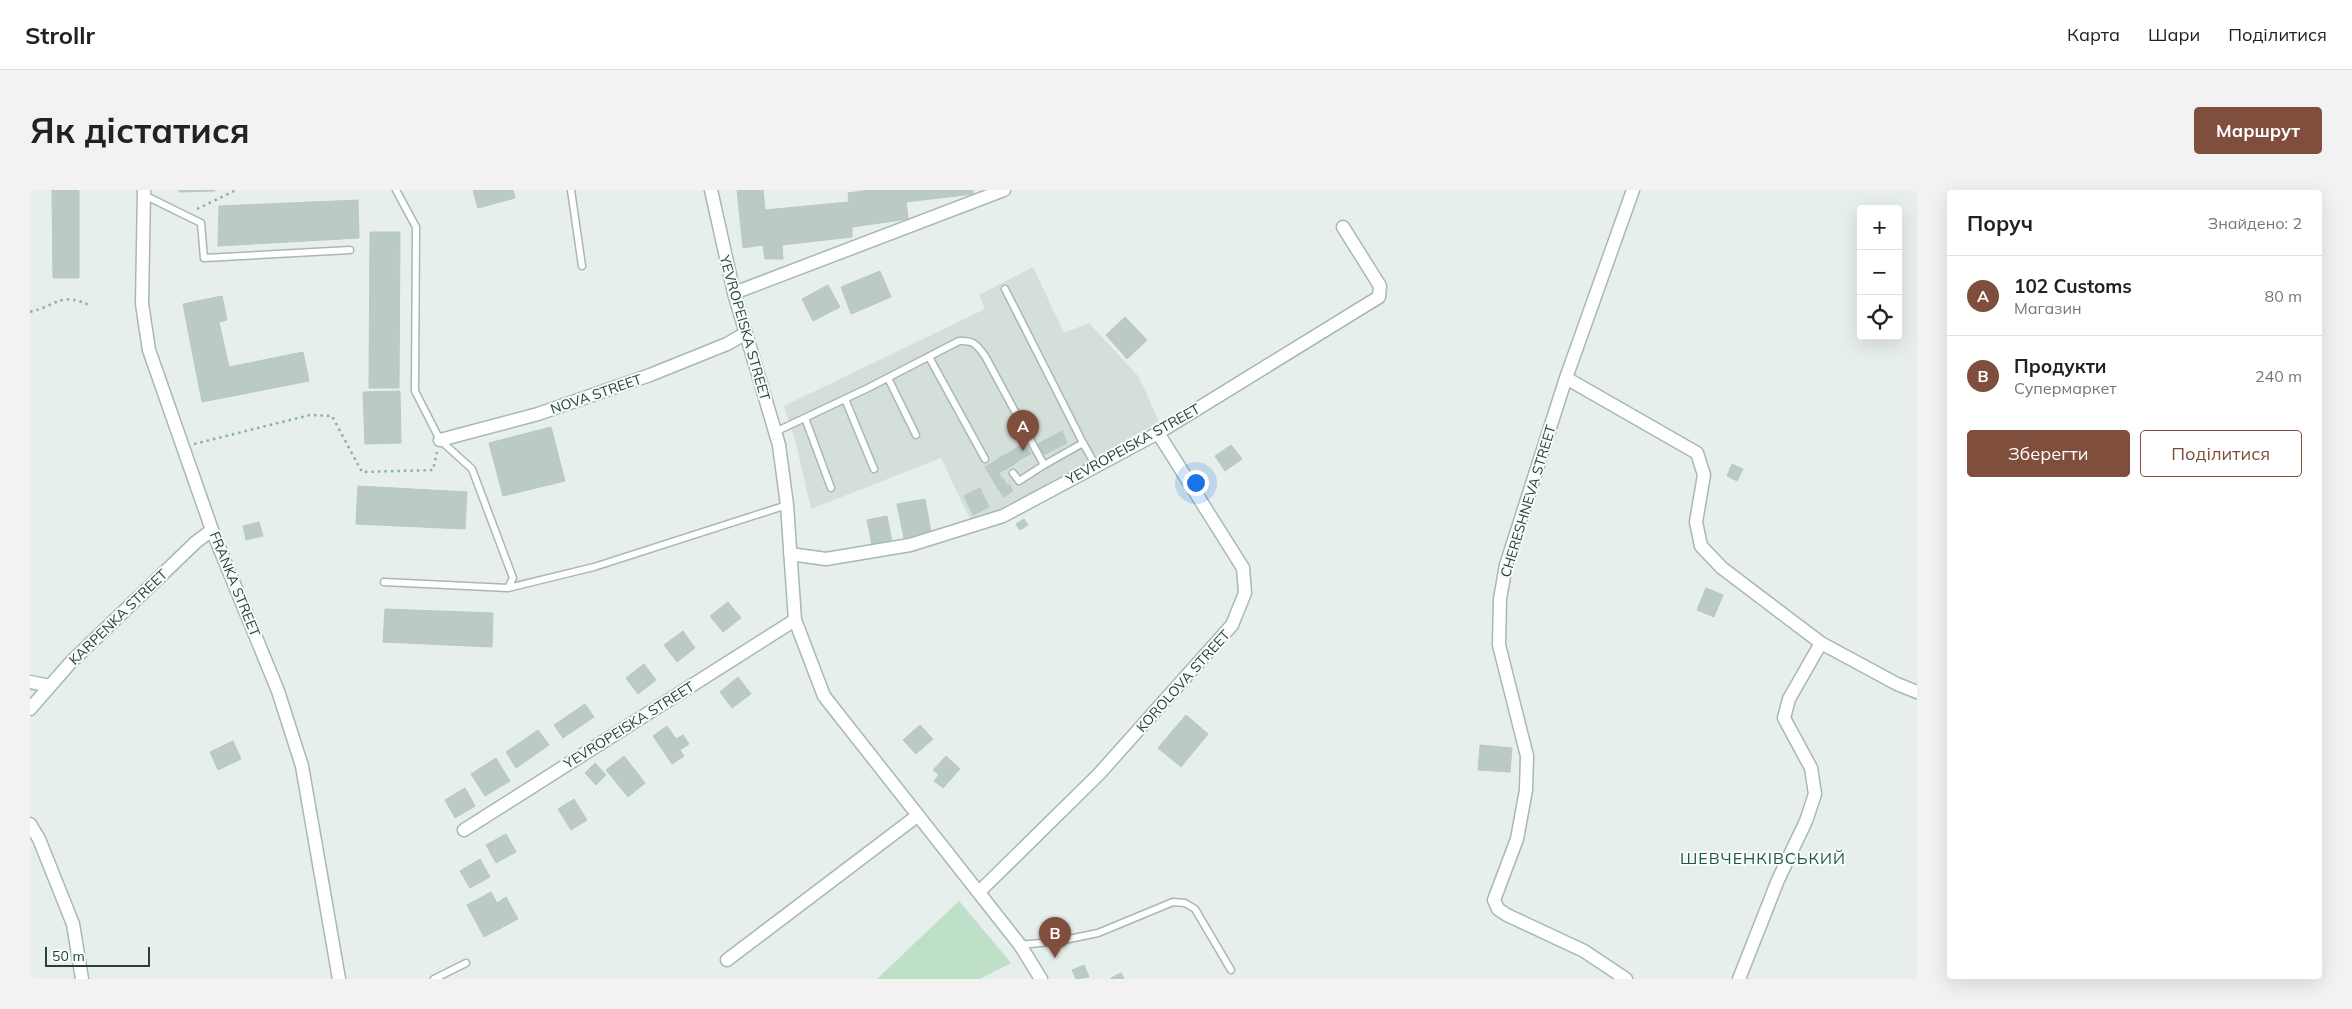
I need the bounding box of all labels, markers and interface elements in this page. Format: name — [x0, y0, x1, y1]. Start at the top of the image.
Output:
text: Strollr — [25, 20, 95, 50]
text: Карта — [2067, 23, 2120, 46]
text: Шари — [2148, 23, 2200, 46]
text: Поділитися — [2228, 23, 2327, 46]
button: Маршрут — [2194, 107, 2322, 154]
text: Як дістатися — [30, 108, 250, 152]
map controls — [1857, 205, 1902, 340]
button: + — [1857, 205, 1902, 250]
text: Поруч — [1967, 210, 2033, 236]
text: Знайдено: 2 — [2208, 213, 2302, 233]
button: − — [1857, 250, 1902, 295]
street label: YEVROPEISKA STREET — [715, 252, 775, 403]
text: 102 Customs — [2014, 274, 2132, 298]
text: A — [1977, 286, 1989, 306]
text: 80 m — [2265, 286, 2302, 306]
button: locate — [1857, 295, 1902, 340]
text: Магазин — [2014, 298, 2082, 318]
text: Продукти — [2014, 354, 2107, 378]
text: B — [1977, 366, 1989, 386]
text: 240 m — [2255, 366, 2302, 386]
street label: NOVA STREET — [548, 370, 645, 418]
text: Супермаркет — [2014, 378, 2117, 398]
street label: YEVROPEISKA STREET — [1062, 399, 1204, 489]
pin: A — [1007, 410, 1039, 451]
street label: CHERESHNEVA STREET — [1496, 422, 1560, 580]
button: Зберегти — [1967, 430, 2130, 477]
button: Поділитися — [2140, 430, 2302, 477]
your location — [1183, 470, 1209, 496]
street label: FRANKA STREET — [206, 529, 265, 640]
street label: KARPENKA STREET — [65, 565, 171, 669]
street label: KOROLOVA STREET — [1132, 626, 1234, 736]
street label: YEVROPEISKA STREET — [560, 677, 698, 773]
district label: ШЕВЧЕНКІВСЬКИЙ — [1680, 848, 1846, 868]
pin: B — [1039, 917, 1071, 958]
scale bar — [45, 944, 150, 967]
text: 50 m — [52, 947, 85, 965]

